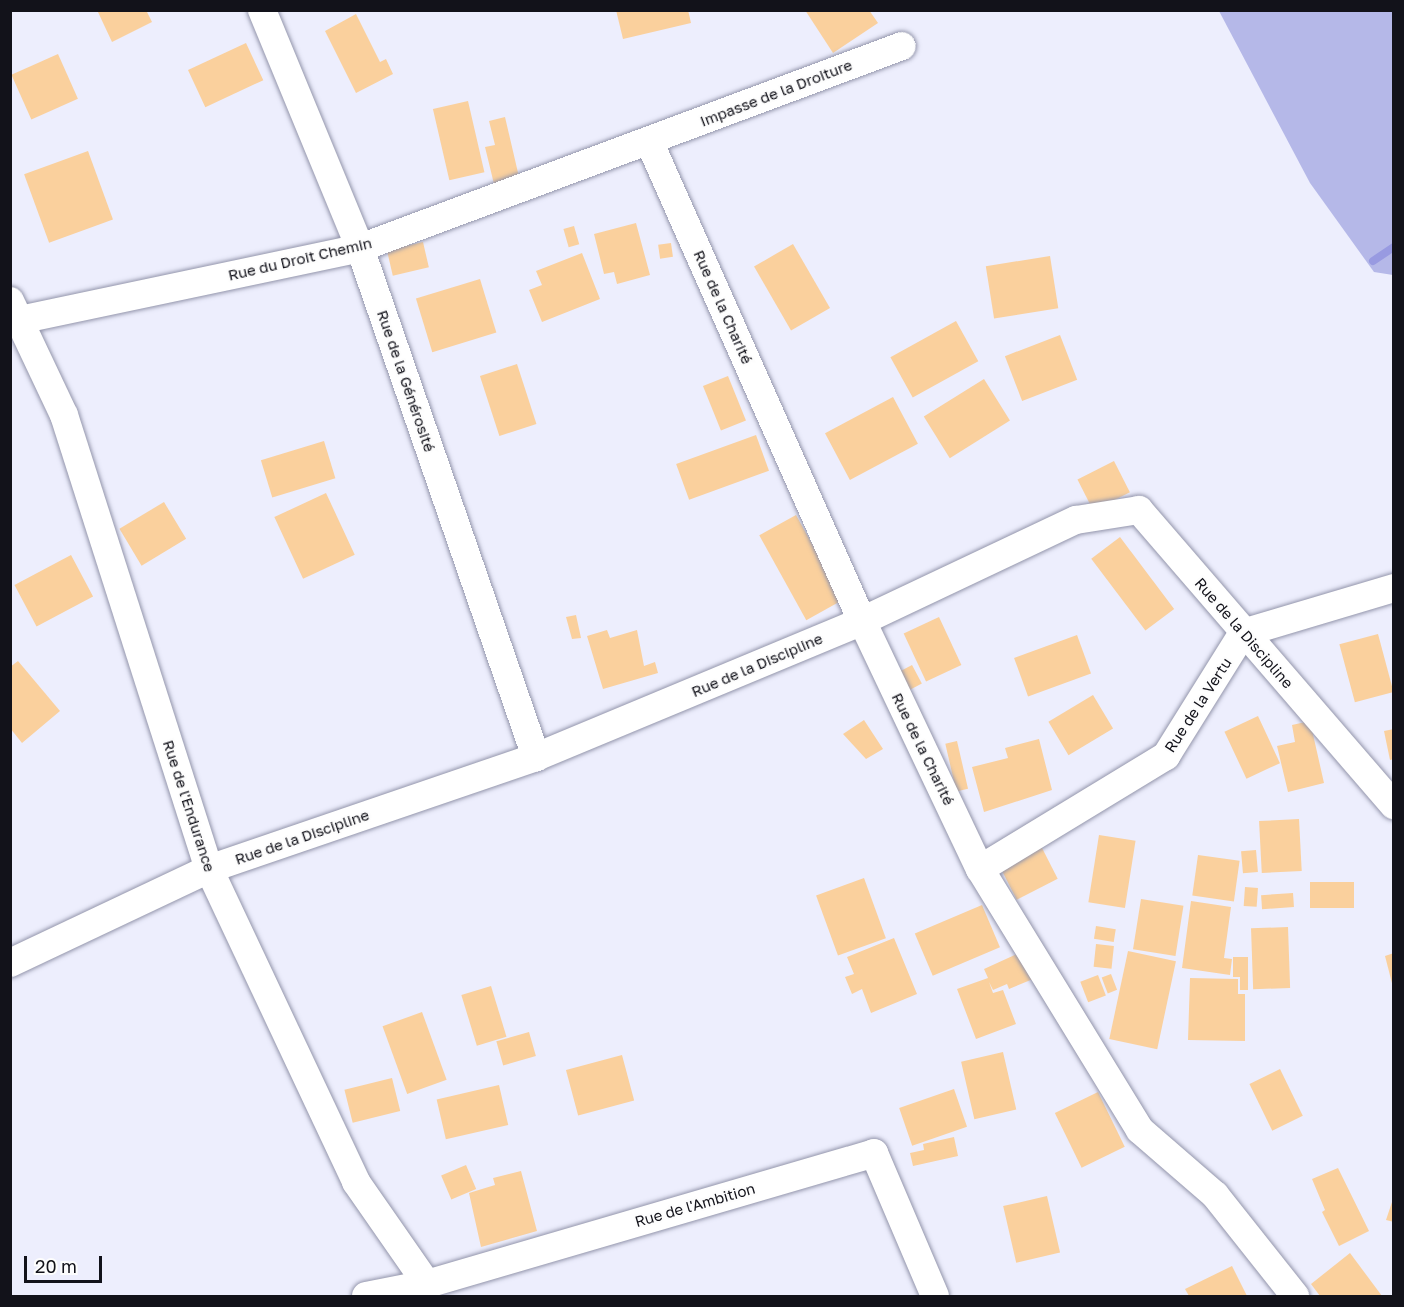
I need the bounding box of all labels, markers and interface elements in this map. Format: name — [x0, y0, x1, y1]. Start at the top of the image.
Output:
street label: Impasse de la Droiture — [697, 56, 855, 130]
street label: Rue du Droit Chemin — [226, 234, 374, 284]
street label: Rue de la Charité — [690, 247, 756, 367]
street label: Rue de la Générosité — [373, 308, 439, 454]
street label: Rue de la Discipline — [1191, 574, 1297, 692]
street label: Rue de la Discipline — [689, 629, 825, 701]
street label: Rue de la Vertu — [1161, 654, 1235, 756]
street label: Rue de la Charité — [888, 690, 958, 808]
street label: Rue de l'Endurance — [159, 738, 219, 874]
street label: Rue de la Discipline — [233, 806, 371, 868]
street label: Rue de l'Ambition — [633, 1179, 757, 1231]
scale bar — [27, 1244, 105, 1282]
text: 20 m — [35, 1255, 77, 1277]

